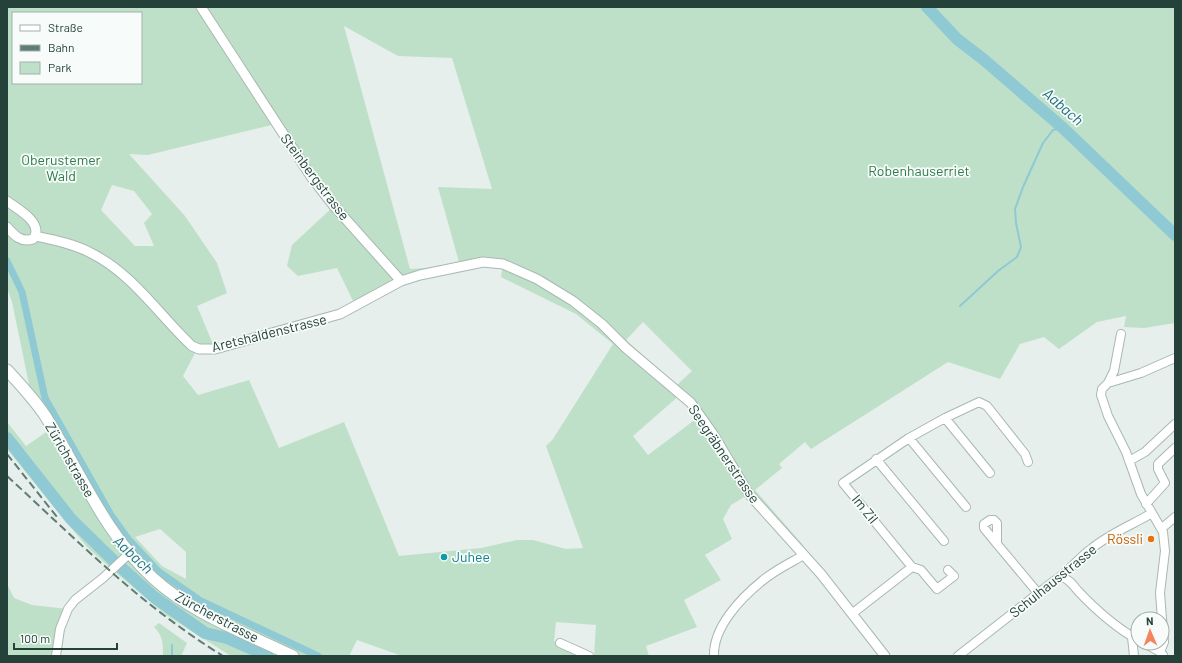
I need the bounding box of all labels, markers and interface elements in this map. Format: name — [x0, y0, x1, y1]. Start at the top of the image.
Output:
legend — [12, 12, 142, 84]
text: Straße — [48, 20, 83, 34]
text: Bahn — [48, 40, 75, 54]
text: Park — [48, 60, 72, 74]
water label: Aabach — [1040, 84, 1088, 129]
street label: Steinbergstrasse — [277, 130, 353, 223]
park label: Oberustemer Wald — [21, 151, 101, 184]
park label: Robenhauserriet — [868, 162, 970, 179]
street label: Aretshaldenstrasse — [210, 310, 328, 355]
street label: Seegräbnerstrasse — [685, 401, 764, 506]
street label: Zürichstrasse — [42, 419, 99, 500]
street label: Im Zil — [849, 491, 882, 527]
place label: Rössli — [1107, 530, 1143, 547]
water label: Aabach — [110, 531, 157, 577]
marker: Rössli — [1146, 534, 1156, 544]
street label: Schulhausstrasse — [1006, 540, 1100, 621]
place label: Juhee — [452, 548, 490, 565]
marker: Juhee — [439, 552, 449, 562]
street label: Zürcherstrasse — [173, 587, 262, 646]
north arrow — [1130, 611, 1170, 651]
text: N — [1146, 614, 1154, 627]
scale bar — [14, 625, 117, 651]
text: 100 m — [20, 631, 50, 645]

